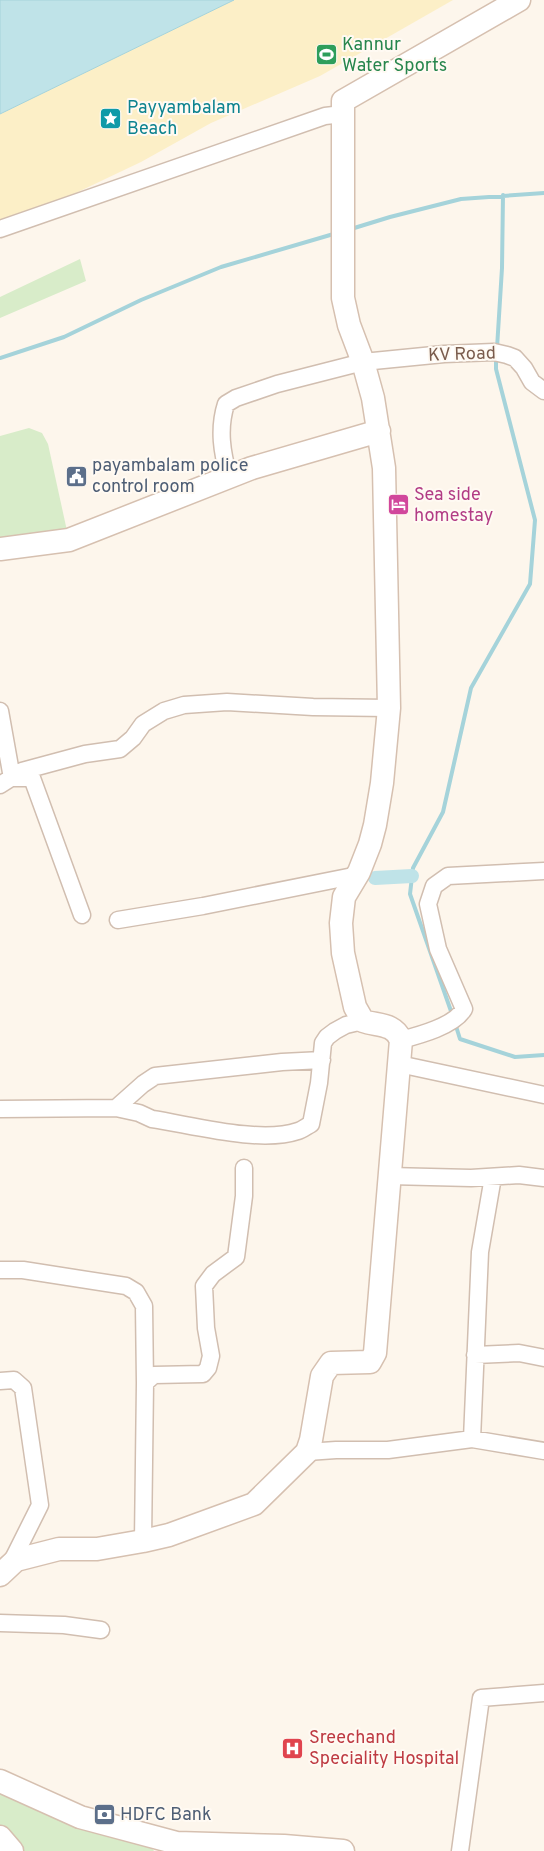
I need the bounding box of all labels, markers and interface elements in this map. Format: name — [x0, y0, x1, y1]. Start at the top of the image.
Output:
place label: Kannur Water Sports — [342, 34, 447, 78]
sports icon: Kannur Water Sports — [314, 43, 338, 67]
place label: Payyambalam Beach — [127, 97, 241, 141]
place icon: Payyambalam Beach — [99, 106, 123, 130]
street label: KV Road — [428, 342, 496, 368]
place label: payambalam police control room — [92, 455, 248, 499]
public building icon: payambalam police control room — [64, 464, 88, 488]
place label: Sea side homestay — [414, 484, 493, 528]
hotel icon: Sea side homestay — [386, 493, 410, 517]
place label: Sreechand Speciality Hospital — [309, 1727, 459, 1771]
hospital icon: Sreechand Speciality Hospital — [281, 1736, 305, 1760]
bank icon: HDFC Bank — [92, 1803, 116, 1827]
place label: HDFC Bank — [120, 1804, 212, 1827]

